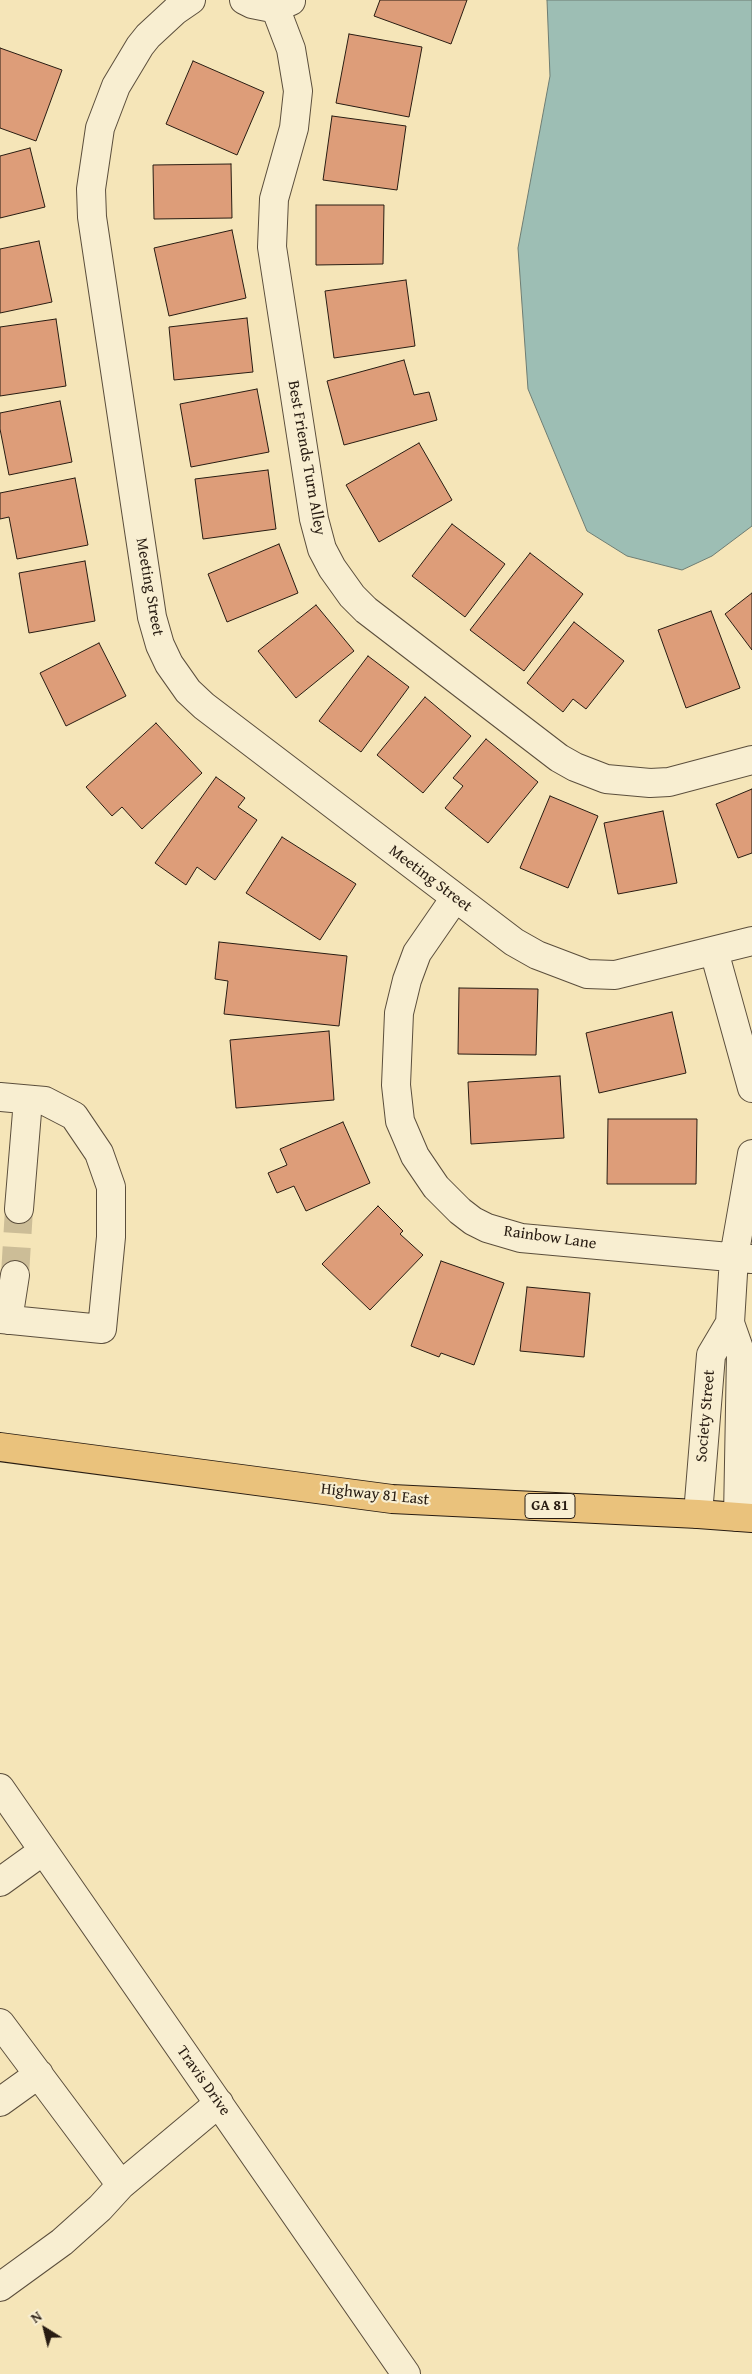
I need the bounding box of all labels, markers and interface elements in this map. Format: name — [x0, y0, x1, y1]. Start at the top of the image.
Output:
street label: Best Friends Turn Alley — [283, 379, 329, 537]
street label: Meeting Street — [131, 536, 167, 638]
street label: Meeting Street — [385, 841, 475, 917]
street label: Rainbow Lane — [503, 1222, 597, 1254]
street label: Society Street — [692, 1369, 720, 1463]
street label: Highway 81 East — [320, 1480, 430, 1510]
road number: GA 81 — [525, 1494, 575, 1518]
street label: Travis Drive — [172, 2042, 234, 2120]
north arrow — [20, 2304, 70, 2354]
text: N — [27, 2306, 46, 2328]

